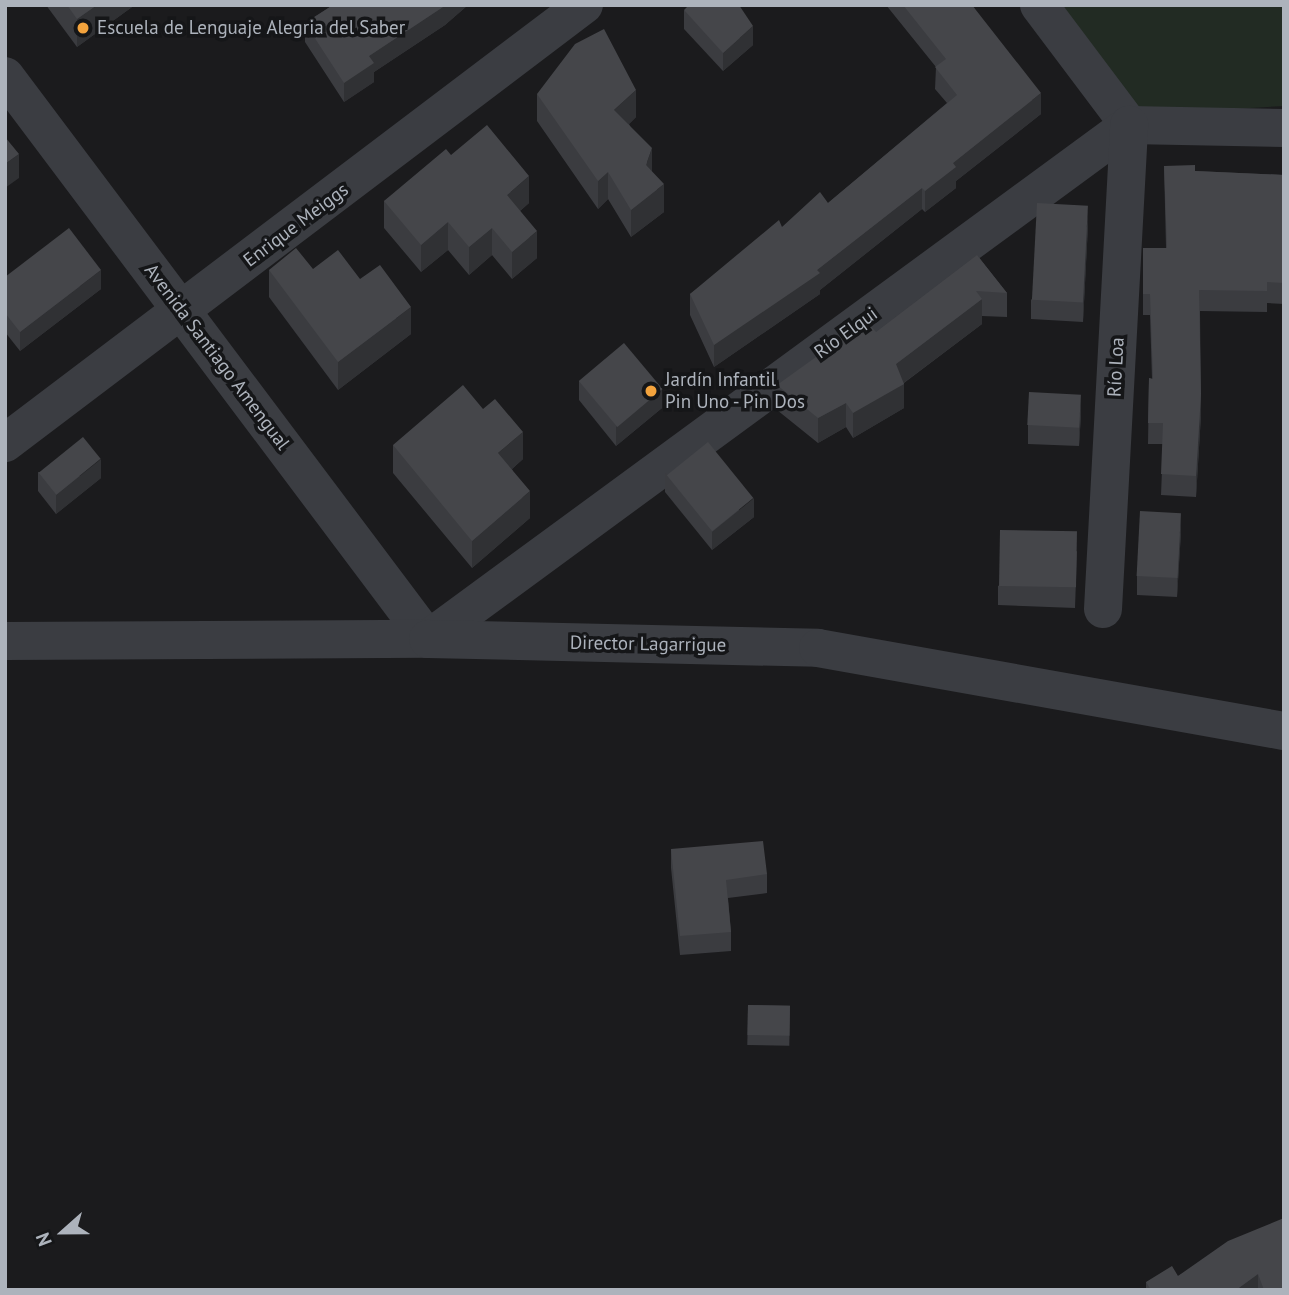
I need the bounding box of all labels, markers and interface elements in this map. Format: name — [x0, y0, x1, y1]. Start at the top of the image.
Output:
place label: Escuela de Lenguaje Alegria del Saber — [97, 17, 406, 39]
marker: Escuela de Lenguaje Alegria del Saber — [75, 20, 91, 36]
street label: Enrique Meiggs — [239, 178, 353, 272]
street label: Avenida Santiago Amengual — [139, 259, 295, 455]
street label: Río Elqui — [810, 302, 882, 364]
street label: Río Loa — [1103, 337, 1129, 397]
place label: Jardín Infantil Pin Uno - Pin Dos — [665, 369, 808, 413]
marker: Jardín Infantil Pin Uno - Pin Dos — [643, 383, 659, 399]
street label: Director Lagarrigue — [570, 631, 726, 657]
north arrow — [28, 1197, 98, 1267]
text: N — [30, 1229, 57, 1250]

